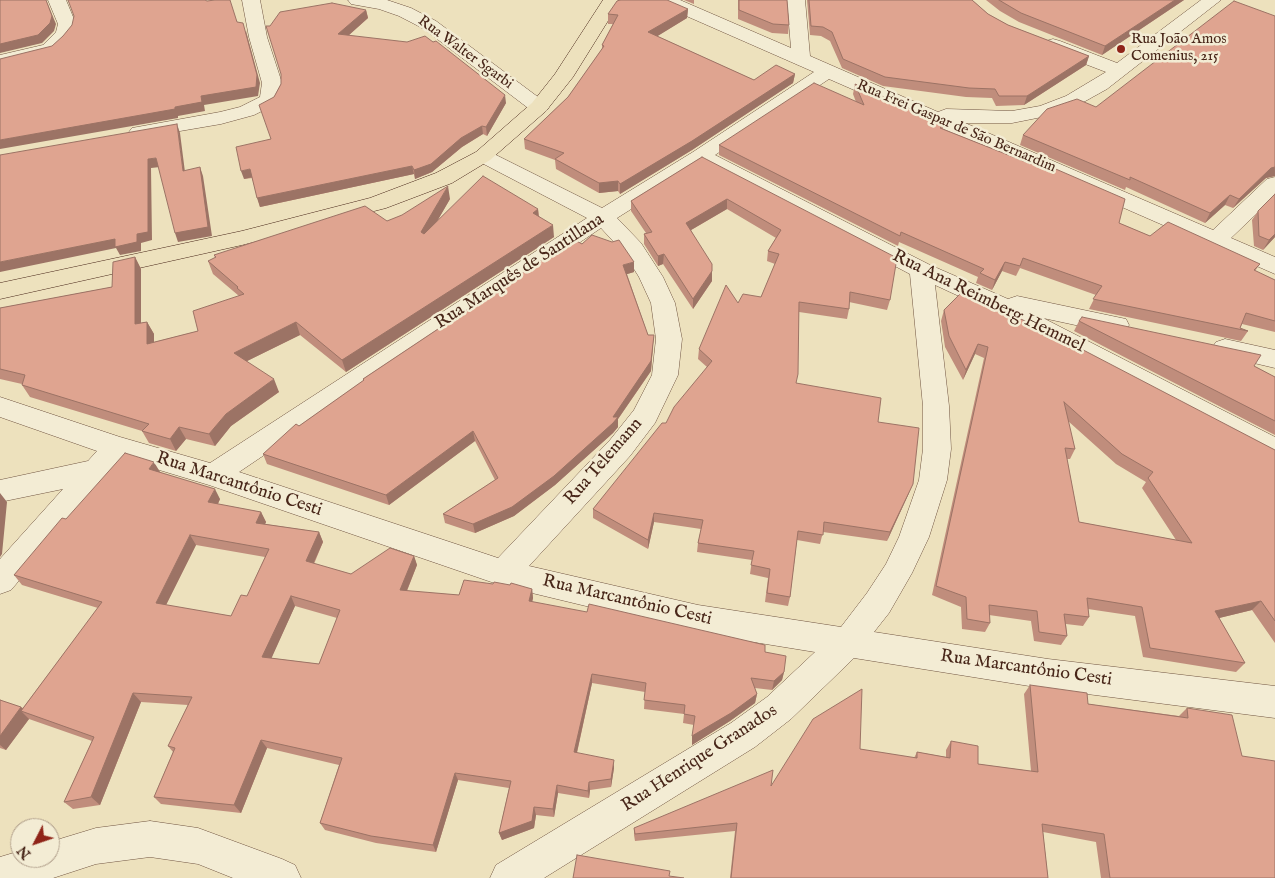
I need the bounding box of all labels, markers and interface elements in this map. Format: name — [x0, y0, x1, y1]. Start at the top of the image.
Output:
street label: Rua Walter Sgarbi — [414, 12, 516, 94]
place label: Rua João Amos Comenius, 215 — [1131, 31, 1227, 66]
marker: Rua João Amos Comenius, 215 — [1115, 43, 1127, 55]
street label: Rua Frei Gaspar de São Bernardim — [854, 77, 1058, 177]
street label: Rua Marquês de Santillana — [431, 209, 609, 335]
street label: Rua Ana Reimberg Hemmel — [888, 246, 1088, 358]
street label: Rua Telemann — [560, 414, 648, 510]
street label: Rua Marcantônio Cesti — [153, 448, 325, 522]
street label: Rua Marcantônio Cesti — [540, 571, 714, 631]
street label: Rua Marcantônio Cesti — [939, 646, 1113, 692]
street label: Rua Henrique Granados — [618, 701, 782, 817]
north arrow — [10, 818, 60, 868]
text: N — [14, 842, 35, 863]

